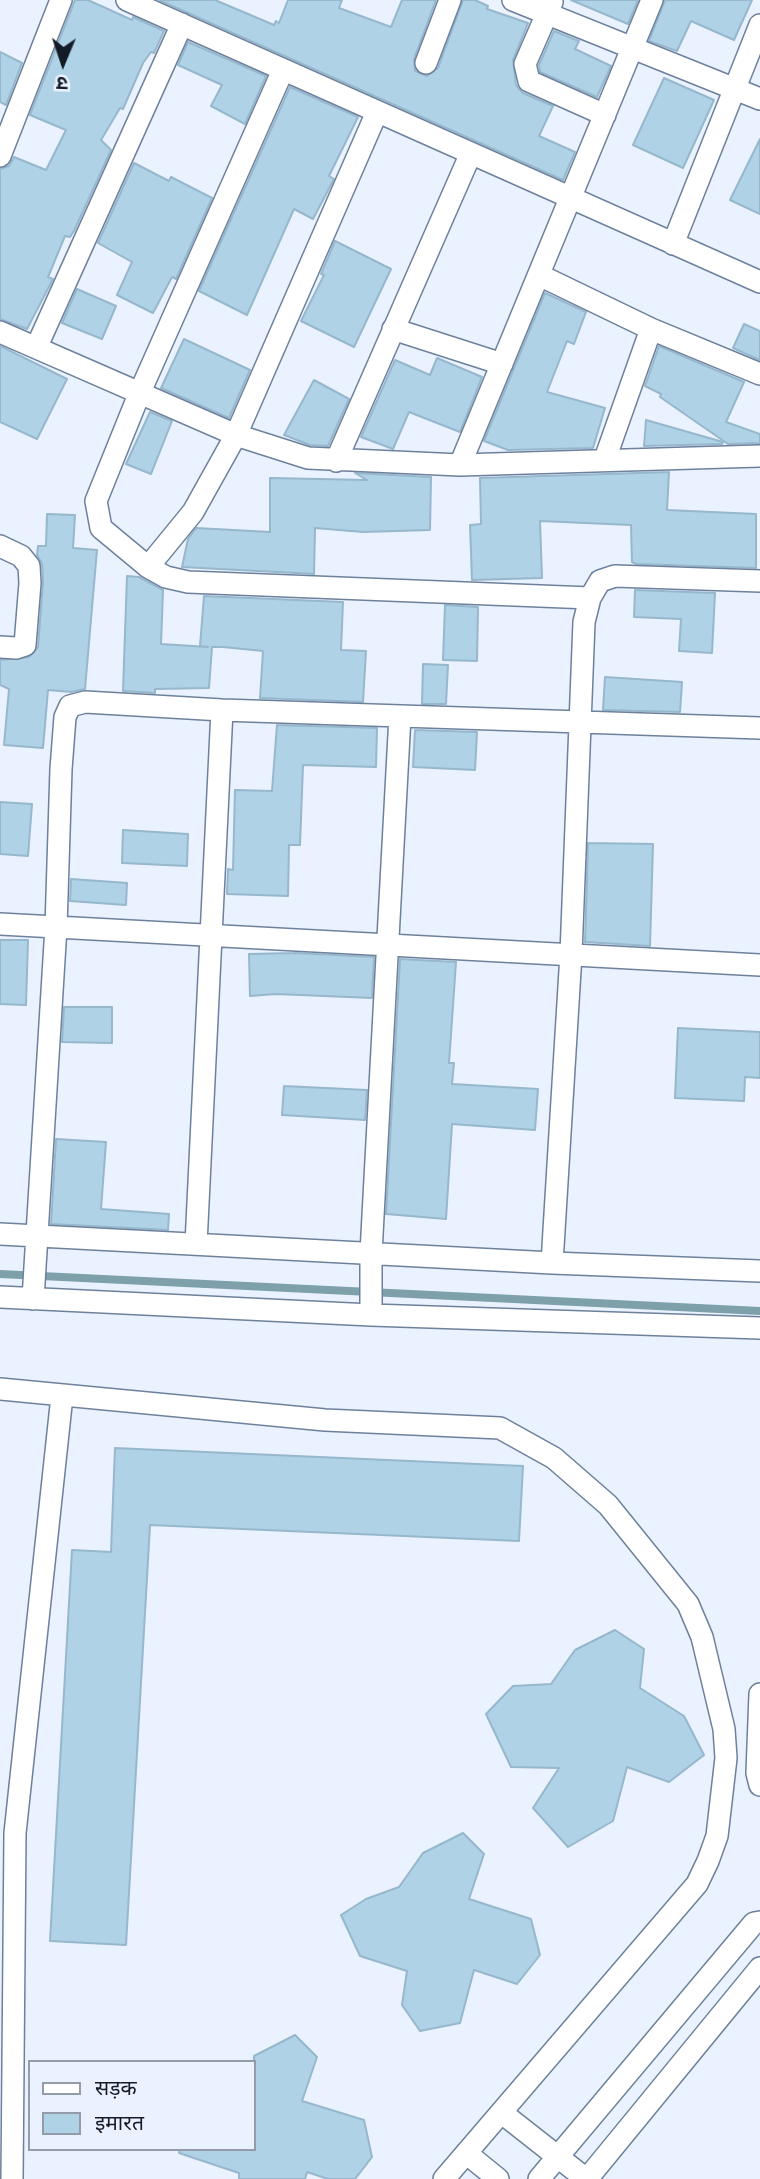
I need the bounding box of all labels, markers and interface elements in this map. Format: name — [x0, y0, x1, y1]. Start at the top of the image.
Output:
north arrow — [28, 28, 98, 98]
text: उ — [56, 71, 68, 97]
legend — [28, 2060, 256, 2151]
text: सड़क — [95, 2073, 137, 2101]
text: इमारत — [95, 2108, 144, 2136]

